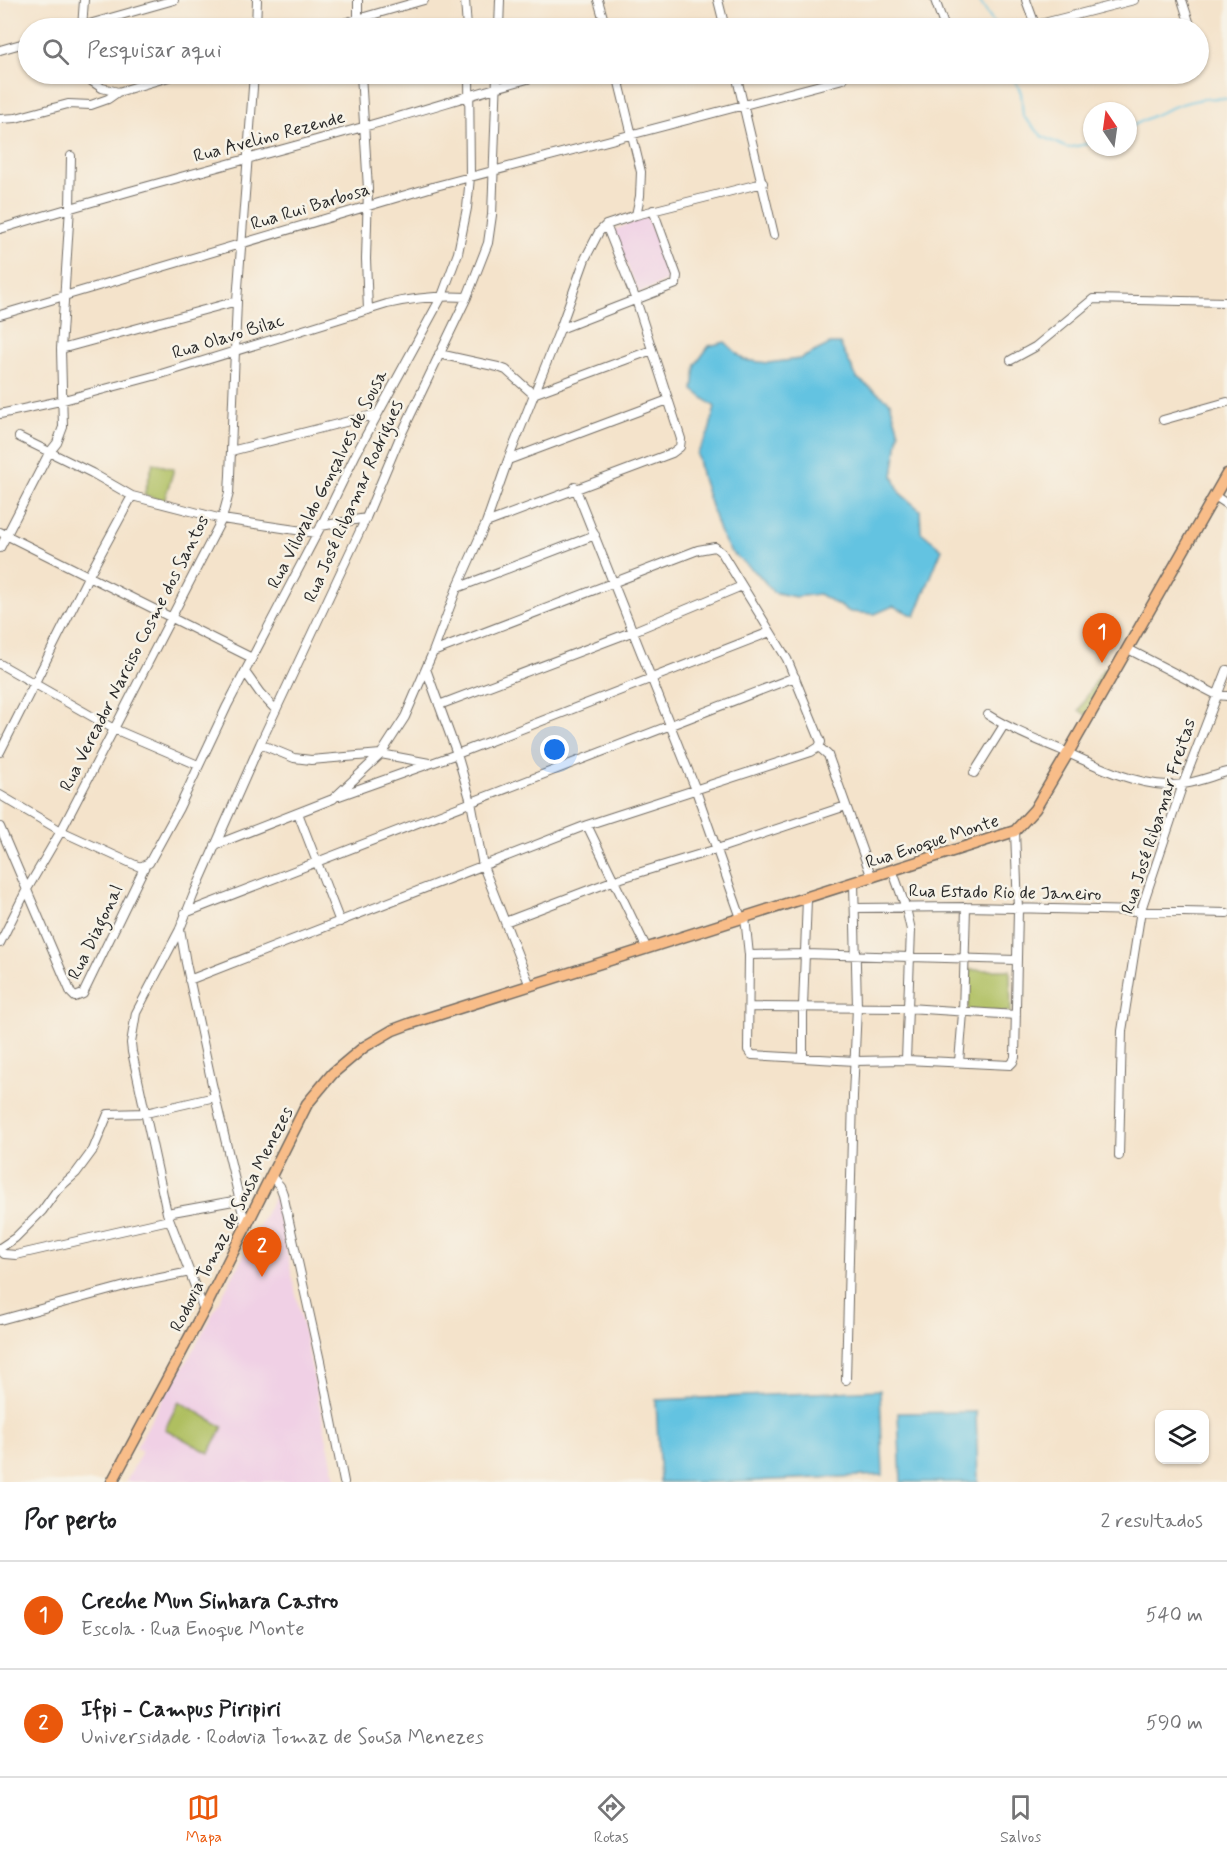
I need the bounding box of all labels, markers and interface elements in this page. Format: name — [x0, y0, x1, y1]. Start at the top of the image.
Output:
search box — [18, 18, 1209, 84]
icon: search — [39, 35, 72, 68]
text: Pesquisar aqui — [87, 37, 222, 65]
north arrow — [1083, 102, 1137, 156]
street label: Rua Avelino Rezende — [191, 105, 348, 169]
street label: Rua Rui Barbosa — [248, 177, 373, 236]
street label: Rua Olavo Bilac — [169, 309, 287, 365]
street label: Rua Vilovaldo Gonçalves de Sousa — [262, 366, 394, 593]
street label: Rua José Ribamar Rodrigues — [298, 396, 411, 607]
street label: Rua Vereador Narciso Cosme dos Santos — [54, 511, 215, 796]
pin: 1 — [1082, 614, 1122, 663]
street label: Rua José Ribamar Freitas — [1116, 715, 1202, 917]
your location — [540, 735, 569, 764]
street label: Rua Enoque Monte — [863, 809, 1002, 875]
street label: Rua Estado Rio de Janeiro — [908, 879, 1102, 907]
street label: Rua Diagonal — [62, 881, 131, 985]
street label: Rodovia Tomaz de Sousa Menezes — [164, 1103, 299, 1336]
pin: 2 — [242, 1228, 282, 1277]
map controls — [1155, 1410, 1209, 1464]
button: layers — [1155, 1410, 1209, 1464]
text: Por perto — [24, 1504, 117, 1538]
text: 2 resultados — [1100, 1508, 1203, 1535]
text: Creche Mun Sinhara Castro — [81, 1588, 338, 1616]
text: 1 — [39, 1602, 48, 1629]
text: 540 m — [1146, 1602, 1203, 1629]
text: Escola · Rua Enoque Monte — [81, 1616, 304, 1643]
text: Ifpi - Campus Piripiri — [81, 1696, 281, 1724]
text: 2 — [39, 1710, 48, 1737]
text: 590 m — [1146, 1710, 1203, 1737]
text: Universidade · Rodovia Tomaz de Sousa Menezes — [81, 1724, 484, 1751]
tab: Mapa — [186, 1791, 222, 1848]
tab: Rotas — [594, 1791, 629, 1848]
tab: Salvos — [1000, 1791, 1041, 1848]

